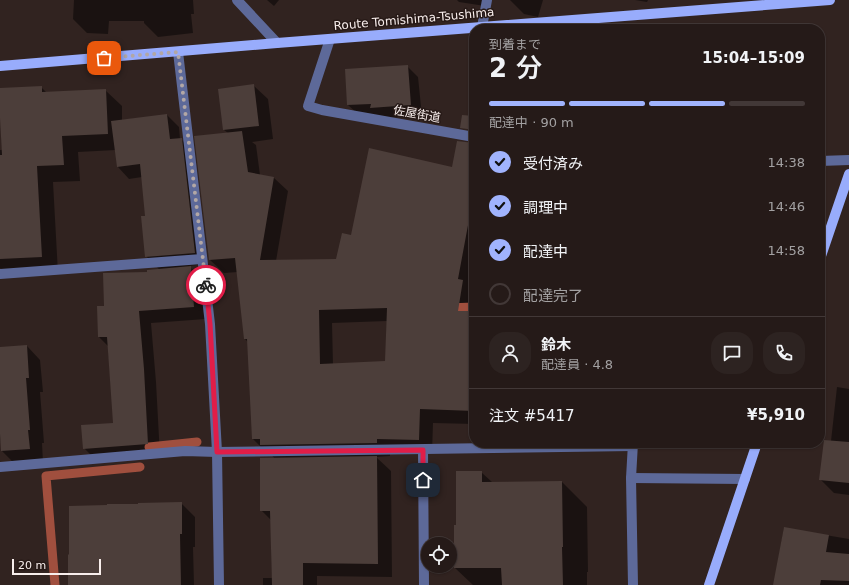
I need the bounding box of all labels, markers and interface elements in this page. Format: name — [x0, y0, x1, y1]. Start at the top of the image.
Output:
street label: Route Tomishima-Tsushima — [333, 5, 495, 33]
text: 到着まで — [489, 37, 541, 52]
pin — [87, 41, 121, 75]
icon: bag — [93, 47, 115, 69]
text: 15:04–15:09 — [702, 49, 805, 67]
text: 2 分 — [489, 53, 542, 83]
street label: 佐屋街道 — [392, 103, 442, 125]
text: 配達中 · 90 m — [489, 115, 574, 130]
icon: check — [489, 151, 511, 173]
text: 受付済み — [523, 155, 583, 173]
text: 14:38 — [768, 155, 805, 170]
icon: check — [489, 195, 511, 217]
text: 調理中 — [523, 199, 568, 217]
text: 14:46 — [768, 199, 805, 214]
icon: check — [489, 239, 511, 261]
text: 配達中 — [523, 243, 568, 261]
text: 14:58 — [768, 243, 805, 258]
courier — [186, 265, 226, 305]
icon: bike — [195, 274, 217, 296]
text: 配達完了 — [523, 287, 583, 305]
button: person — [489, 332, 531, 374]
button: chat — [711, 332, 753, 374]
button: phone — [763, 332, 805, 374]
text: 鈴木 — [541, 336, 571, 354]
text: 配達員 · 4.8 — [541, 357, 613, 372]
text: ¥5,910 — [747, 406, 805, 424]
text: 注文 #5417 — [489, 407, 575, 425]
pin — [406, 463, 440, 497]
icon: home — [412, 469, 434, 491]
map controls — [421, 537, 457, 573]
button: locate — [421, 537, 457, 573]
scale bar — [12, 557, 101, 576]
text: 20 m — [18, 559, 46, 572]

